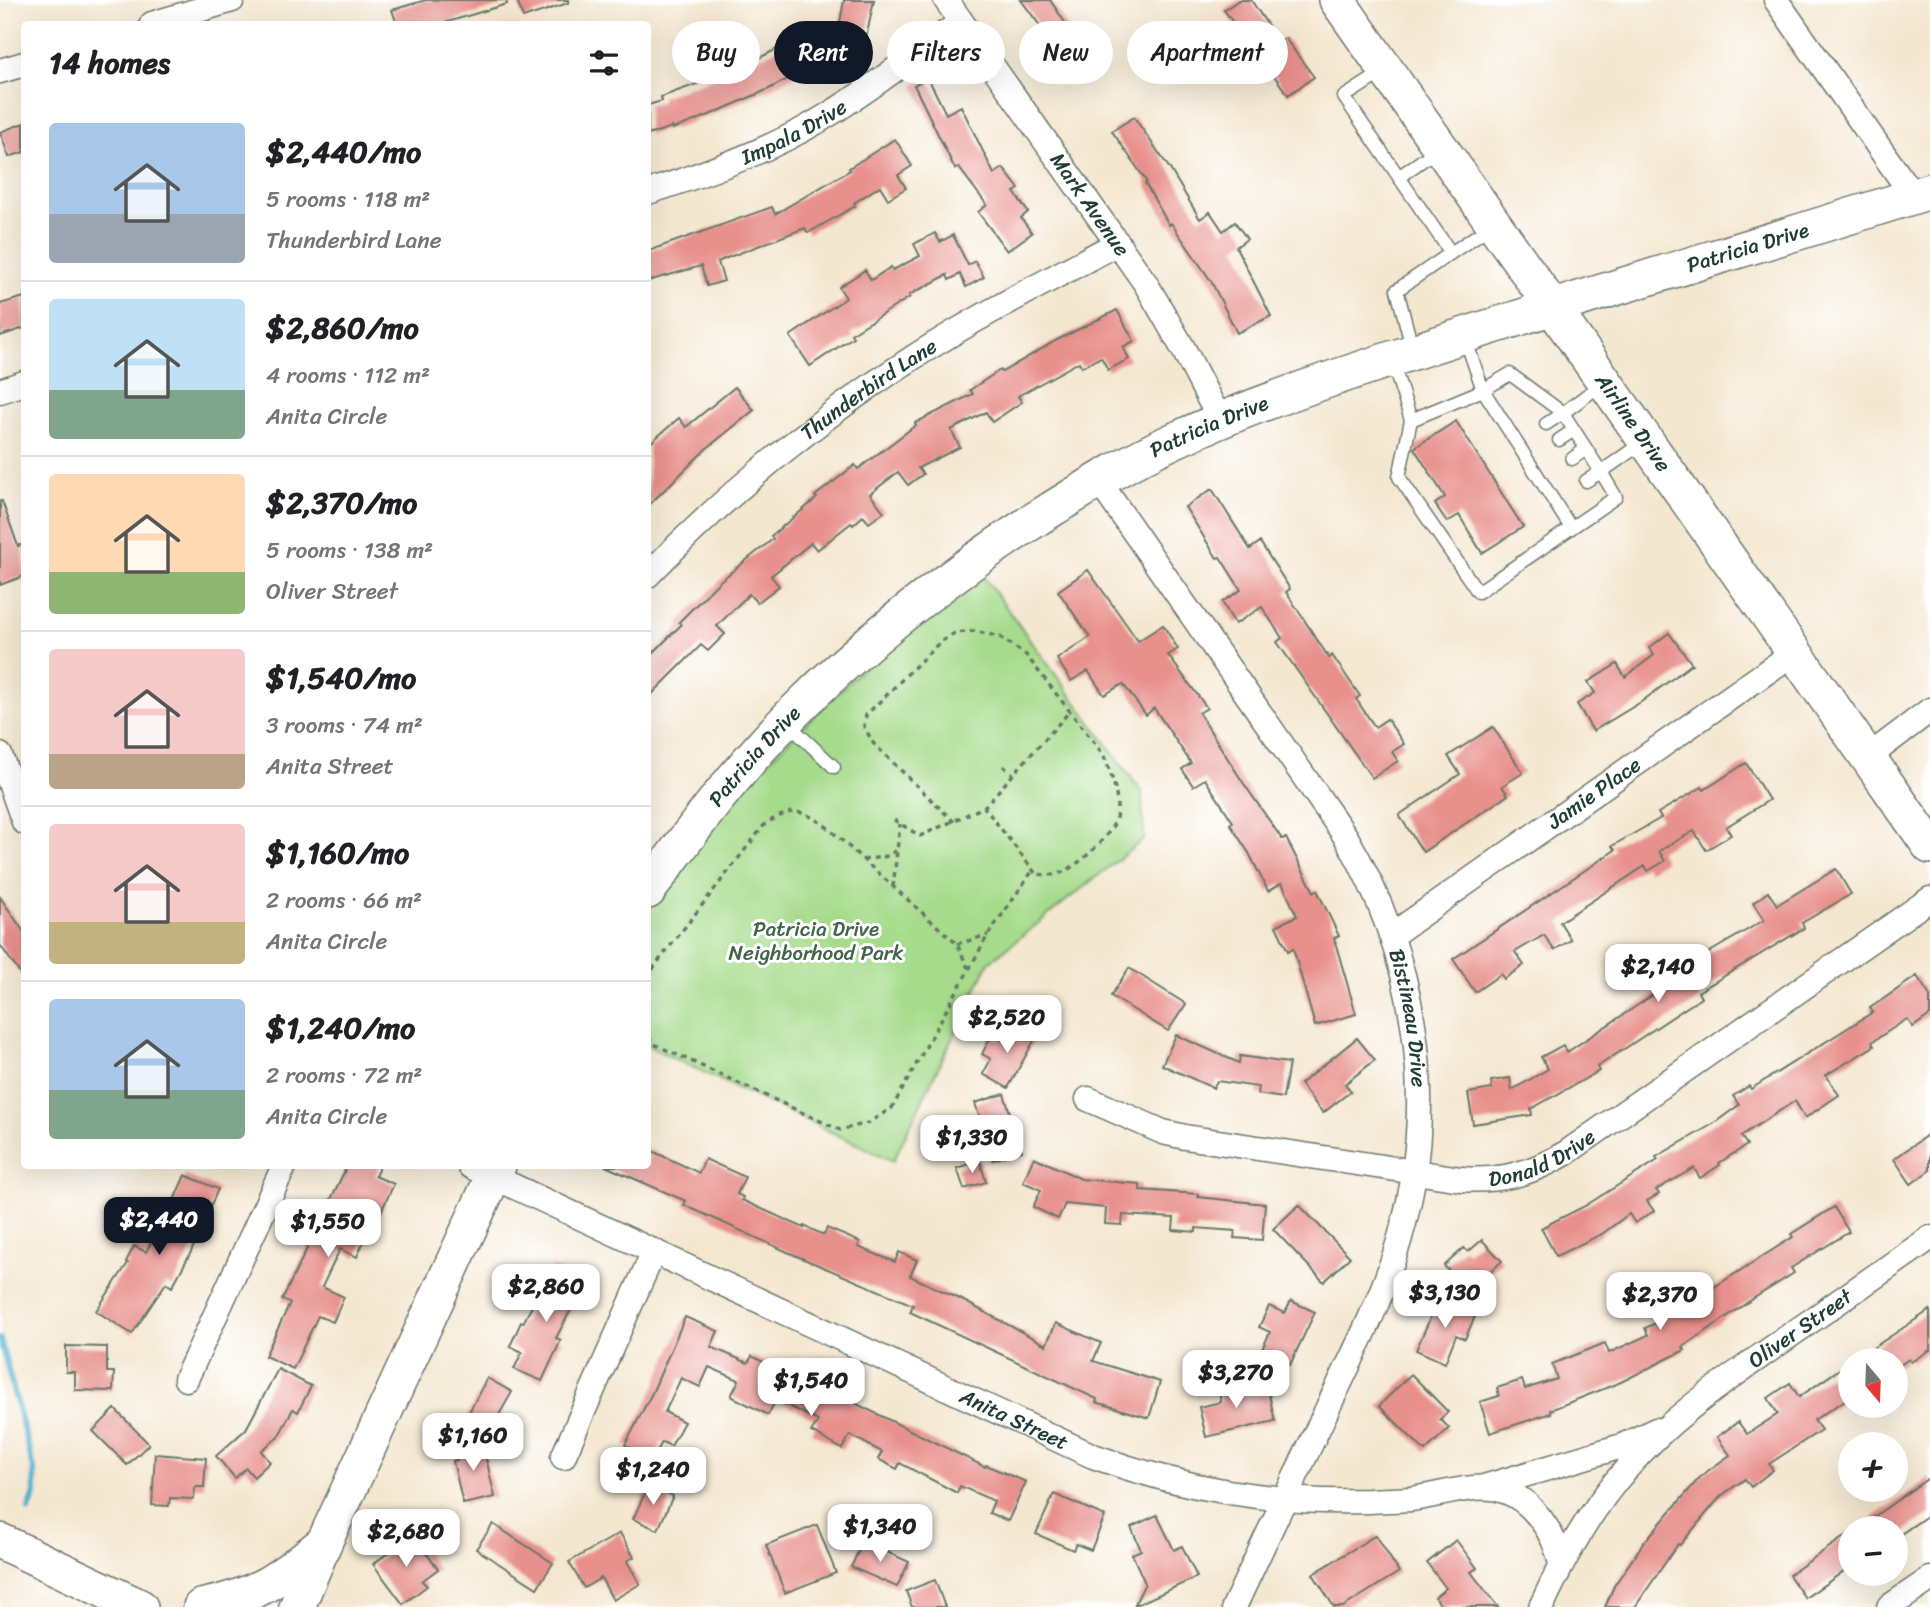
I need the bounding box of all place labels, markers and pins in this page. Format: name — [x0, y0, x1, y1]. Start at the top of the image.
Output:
pin: $2,140 — [1601, 944, 1715, 1004]
pin: $2,520 — [950, 996, 1064, 1055]
pin: $1,330 — [915, 1116, 1029, 1175]
pin: $2,440 — [102, 1198, 216, 1257]
pin: $1,550 — [271, 1200, 385, 1259]
pin: $2,860 — [489, 1264, 603, 1324]
pin: $3,130 — [1388, 1270, 1502, 1330]
pin: $2,370 — [1603, 1272, 1717, 1332]
pin: $3,270 — [1179, 1350, 1293, 1410]
pin: $1,540 — [754, 1358, 868, 1418]
pin: $1,160 — [416, 1414, 530, 1473]
pin: $1,240 — [596, 1448, 710, 1507]
pin: $1,340 — [823, 1504, 937, 1564]
pin: $2,680 — [349, 1510, 463, 1569]

